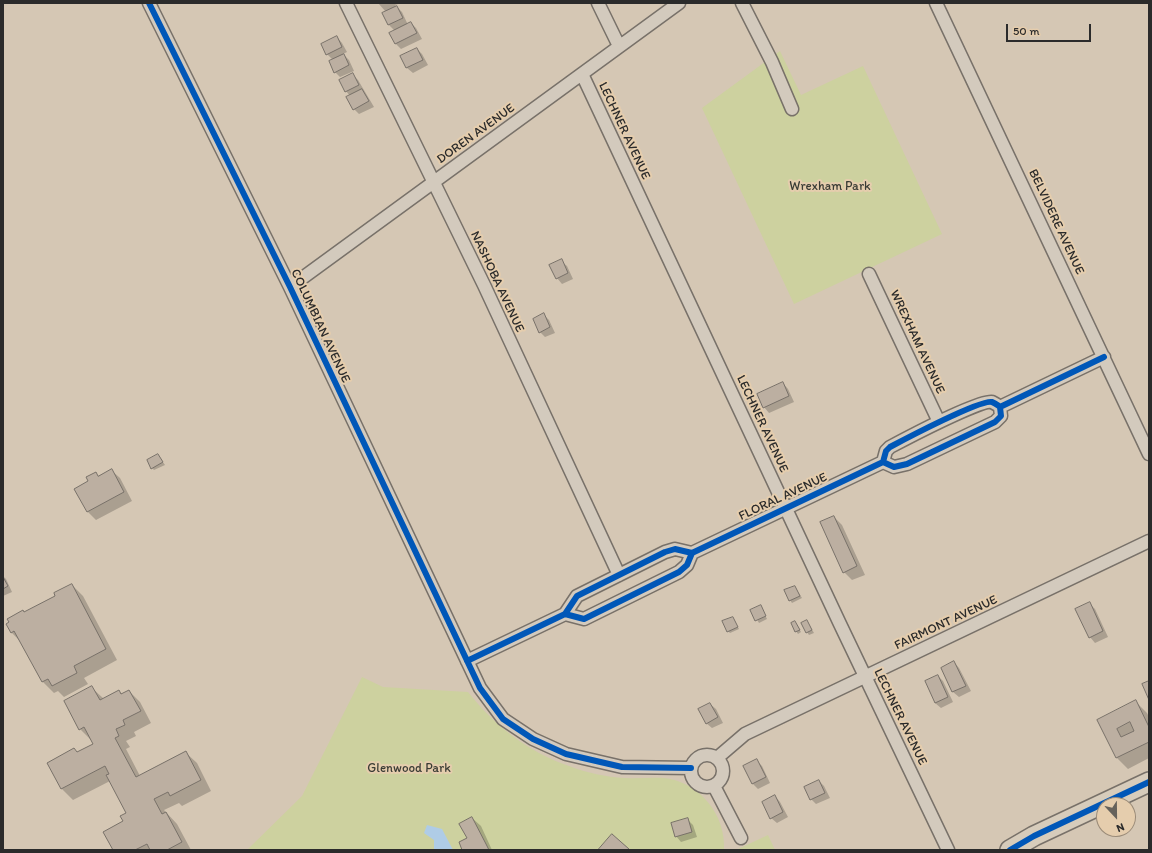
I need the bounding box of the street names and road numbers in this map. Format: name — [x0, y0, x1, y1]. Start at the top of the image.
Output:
street label: LECHNER AVENUE — [595, 80, 653, 182]
street label: DOREN AVENUE — [434, 101, 518, 167]
street label: BELVIDERE AVENUE — [1025, 167, 1087, 277]
street label: NASHOBA AVENUE — [467, 229, 527, 335]
street label: COLUMBIAN AVENUE — [287, 267, 353, 385]
street label: WREXHAM AVENUE — [886, 288, 948, 396]
street label: LECHNER AVENUE — [733, 373, 791, 475]
street label: FLORAL AVENUE — [736, 470, 830, 524]
street label: FAIRMONT AVENUE — [892, 592, 1000, 654]
street label: LECHNER AVENUE — [870, 666, 930, 768]

